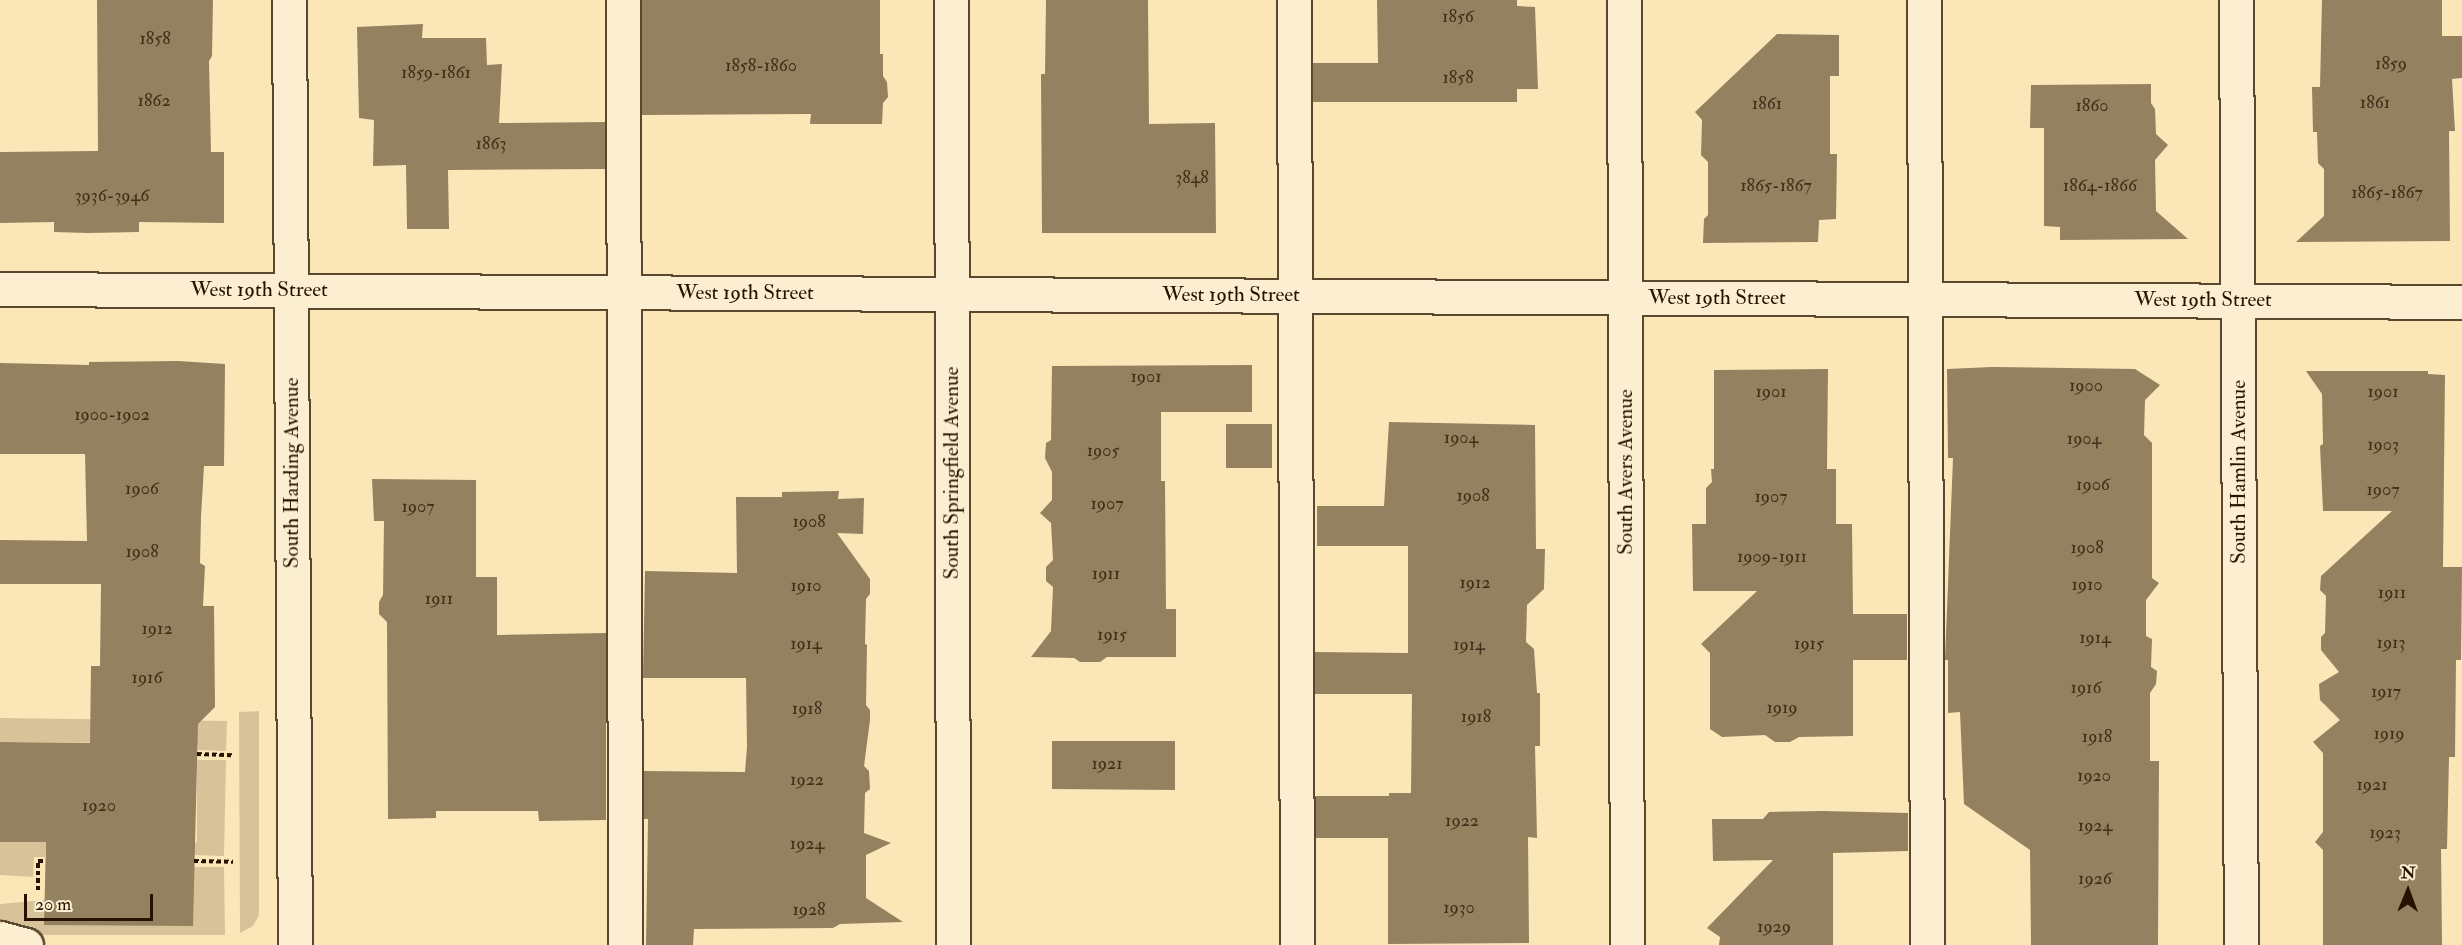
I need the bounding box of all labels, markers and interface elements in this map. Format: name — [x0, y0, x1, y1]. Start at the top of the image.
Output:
house number: 1856 — [1442, 6, 1474, 28]
house number: 1858 — [139, 28, 171, 50]
house number: 1859 — [2375, 53, 2407, 75]
house number: 1858-1860 — [725, 55, 797, 77]
house number: 1859-1861 — [401, 62, 471, 84]
house number: 1858 — [1442, 67, 1474, 89]
house number: 1862 — [137, 90, 171, 112]
house number: 1861 — [2360, 92, 2390, 114]
house number: 1861 — [1752, 93, 1782, 115]
house number: 1860 — [2075, 95, 2109, 117]
house number: 1863 — [476, 133, 506, 155]
house number: 3848 — [1175, 167, 1209, 189]
house number: 1865-1867 — [1740, 175, 1812, 197]
house number: 1864-1866 — [2063, 175, 2137, 197]
house number: 1865-1867 — [2351, 182, 2423, 204]
house number: 3936-3946 — [75, 185, 149, 207]
street label: West 19th Street — [190, 277, 328, 303]
street label: West 19th Street — [676, 280, 814, 306]
street label: West 19th Street — [1162, 282, 1300, 308]
street label: West 19th Street — [1648, 285, 1786, 311]
street label: West 19th Street — [2134, 287, 2272, 313]
house number: 1901 — [1130, 366, 1162, 388]
street label: South Springfield Avenue — [939, 367, 965, 579]
house number: 1900 — [2069, 375, 2103, 397]
street label: South Harding Avenue — [279, 378, 305, 568]
street label: South Hamlin Avenue — [2226, 380, 2252, 564]
house number: 1901 — [1755, 381, 1787, 403]
house number: 1901 — [2367, 381, 2399, 403]
street label: South Avers Avenue — [1613, 389, 1639, 555]
house number: 1900-1902 — [74, 404, 150, 426]
house number: 1904 — [1444, 427, 1478, 449]
house number: 1904 — [2067, 428, 2101, 450]
house number: 1903 — [2367, 434, 2399, 456]
house number: 1905 — [1087, 440, 1119, 462]
house number: 1906 — [2076, 474, 2110, 496]
house number: 1906 — [125, 478, 159, 500]
house number: 1907 — [2366, 479, 2400, 501]
house number: 1908 — [1456, 485, 1490, 507]
house number: 1907 — [1754, 486, 1788, 508]
house number: 1907 — [1090, 493, 1124, 515]
house number: 1907 — [401, 496, 435, 518]
house number: 1908 — [792, 511, 826, 533]
house number: 1908 — [2070, 537, 2104, 559]
house number: 1908 — [125, 541, 159, 563]
house number: 1909-1911 — [1737, 546, 1807, 568]
house number: 1911 — [1092, 563, 1120, 585]
house number: 1912 — [1459, 572, 1491, 594]
house number: 1910 — [2071, 574, 2103, 596]
house number: 1910 — [790, 575, 822, 597]
house number: 1911 — [2378, 582, 2406, 604]
house number: 1911 — [425, 588, 453, 610]
house number: 1912 — [141, 618, 173, 640]
house number: 1915 — [1097, 624, 1127, 646]
house number: 1914 — [2079, 627, 2111, 649]
house number: 1913 — [2377, 632, 2405, 654]
house number: 1914 — [790, 633, 822, 655]
house number: 1915 — [1794, 633, 1824, 655]
house number: 1914 — [1453, 634, 1485, 656]
house number: 1916 — [132, 667, 162, 689]
house number: 1916 — [2071, 677, 2101, 699]
house number: 1917 — [2371, 681, 2401, 703]
house number: 1919 — [1766, 697, 1798, 719]
house number: 1918 — [792, 698, 822, 720]
house number: 1918 — [1461, 706, 1491, 728]
house number: 1919 — [2373, 723, 2405, 745]
house number: 1918 — [2082, 726, 2112, 748]
house number: 1921 — [1091, 753, 1123, 775]
house number: 1920 — [2077, 765, 2111, 787]
house number: 1922 — [790, 769, 824, 791]
house number: 1921 — [2356, 774, 2388, 796]
house number: 1920 — [82, 795, 116, 817]
house number: 1922 — [1445, 810, 1479, 832]
house number: 1924 — [2078, 815, 2112, 837]
house number: 1923 — [2369, 822, 2401, 844]
house number: 1924 — [790, 833, 824, 855]
north arrow — [2378, 861, 2438, 921]
text: N — [2401, 863, 2416, 883]
house number: 1926 — [2078, 868, 2112, 890]
scale bar — [27, 882, 156, 920]
text: 20 m — [35, 893, 71, 916]
house number: 1930 — [1443, 897, 1475, 919]
house number: 1928 — [792, 899, 826, 921]
house number: 1929 — [1757, 916, 1791, 938]

